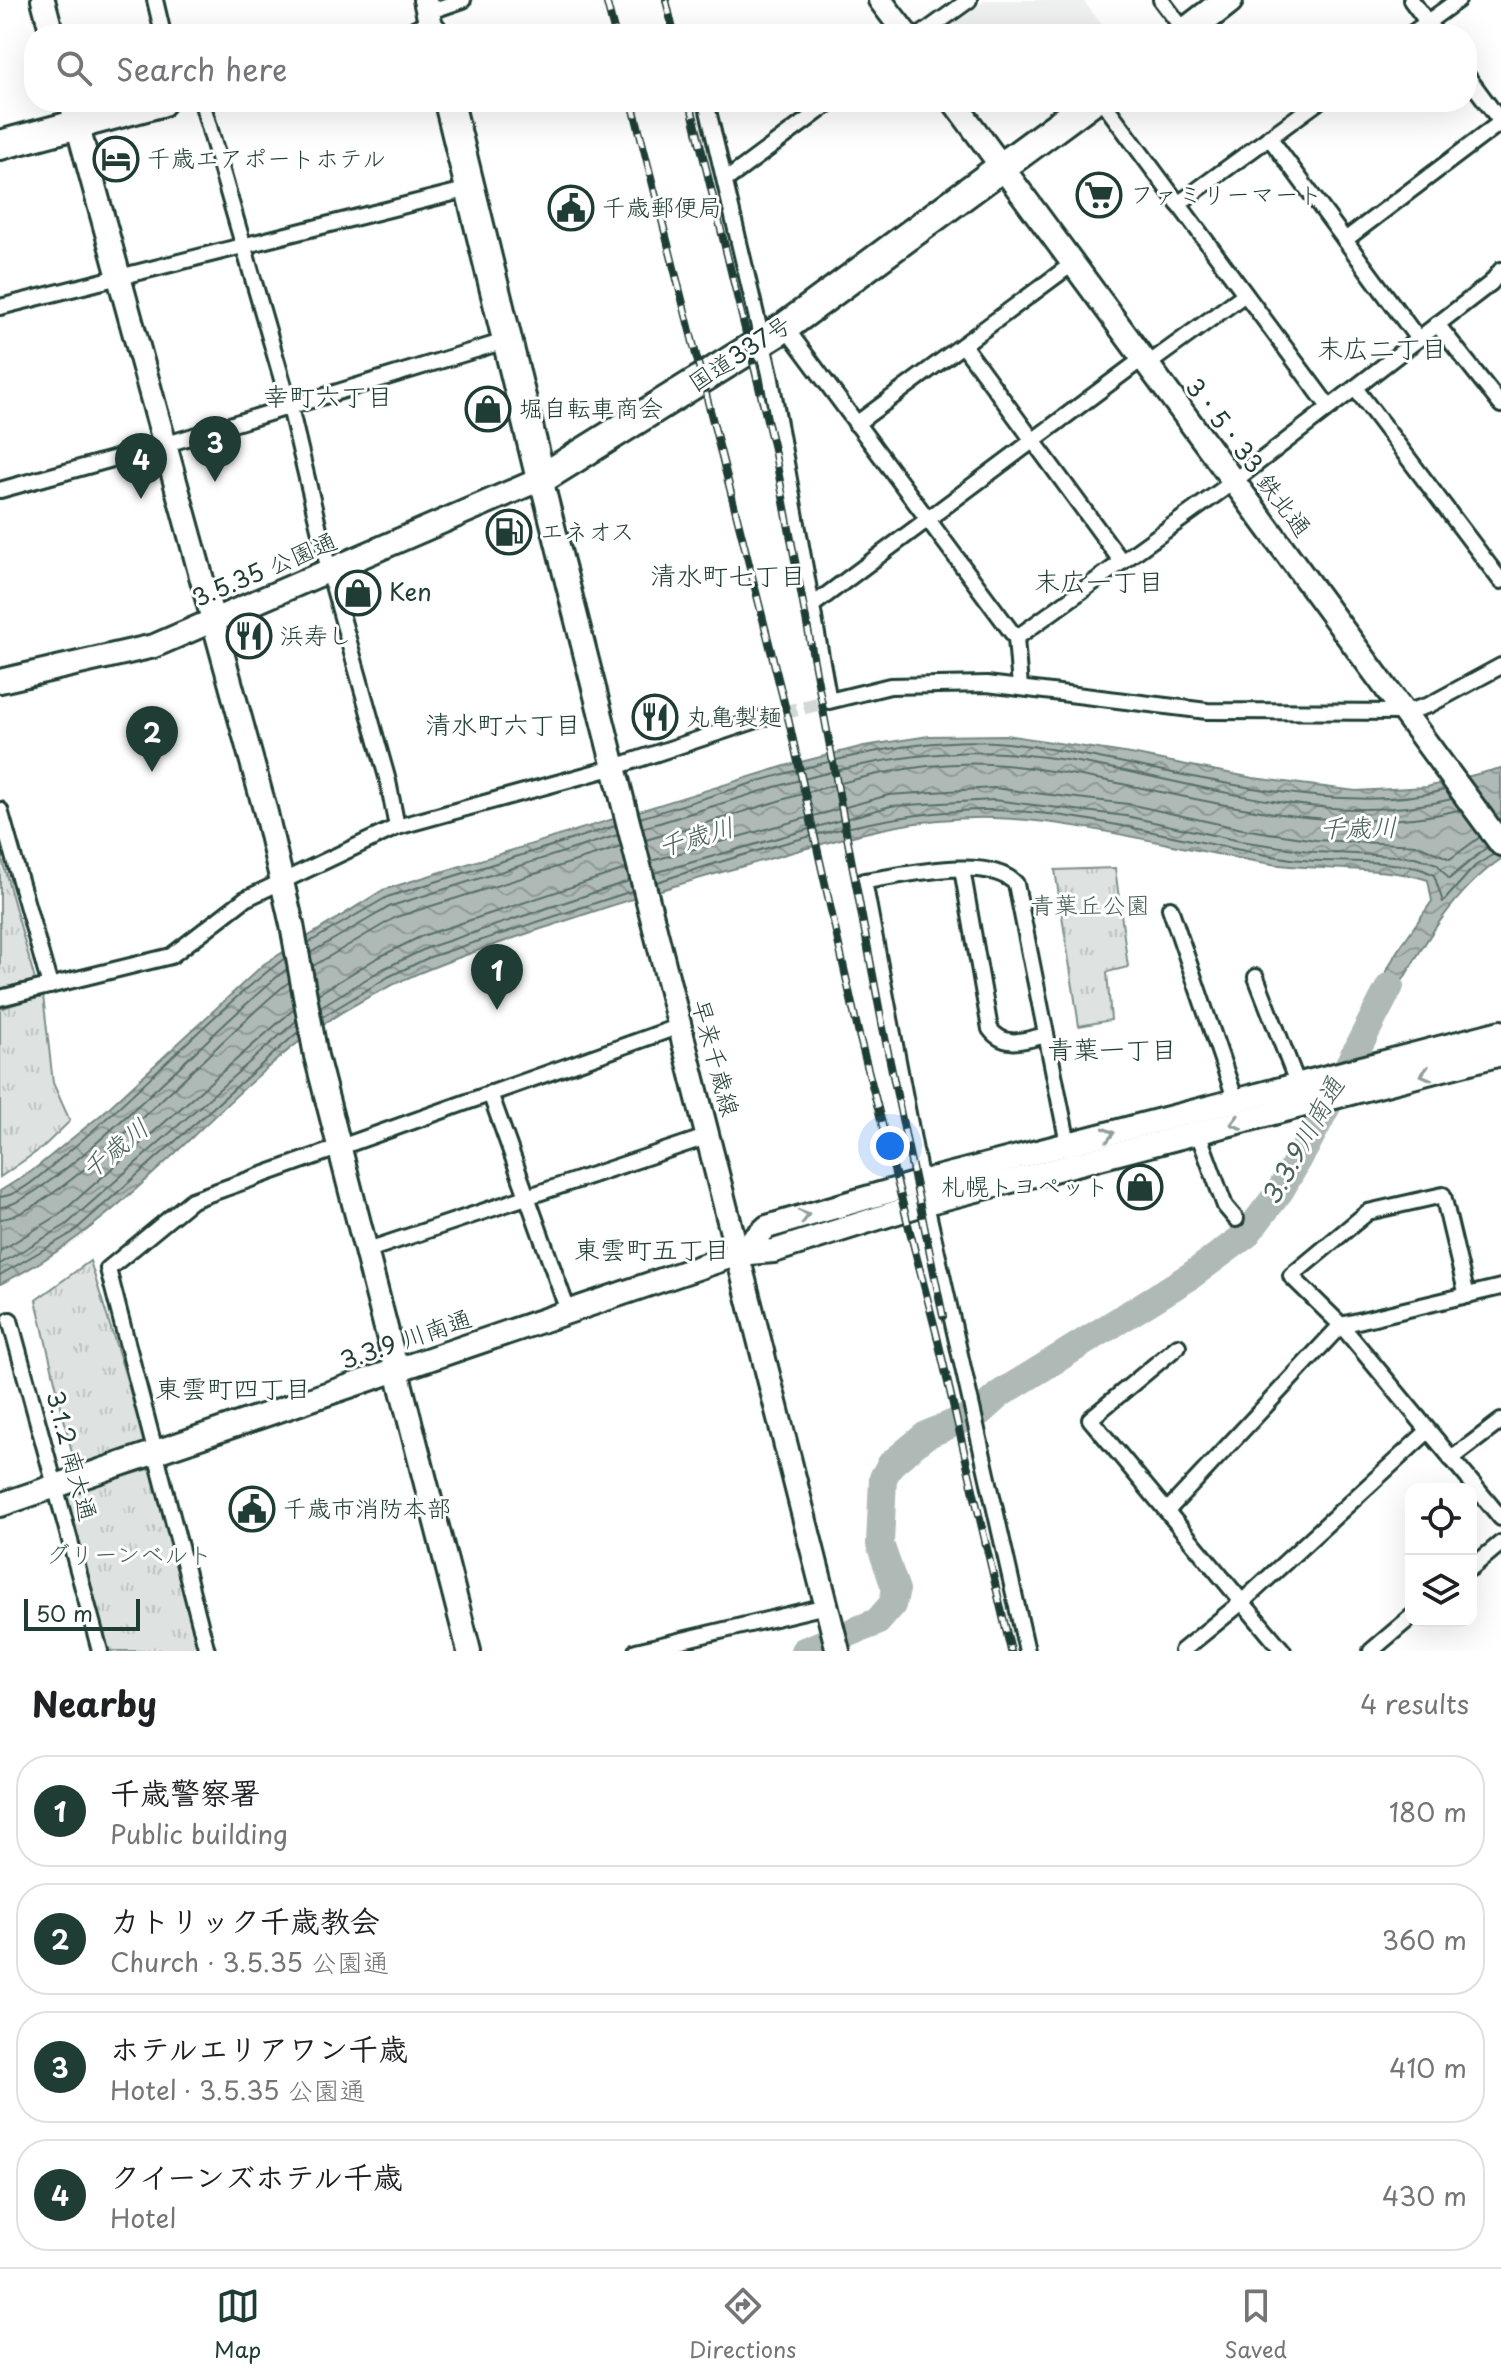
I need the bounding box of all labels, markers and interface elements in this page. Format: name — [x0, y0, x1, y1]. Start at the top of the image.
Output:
search box — [24, 24, 1477, 112]
icon: search — [52, 46, 96, 90]
text: Search here — [116, 46, 288, 91]
hotel icon: 千歳エアポートホテル — [92, 135, 140, 183]
place label: 千歳エアポートホテル — [147, 139, 386, 175]
supermarket icon: ファミリーマート — [1075, 171, 1123, 219]
place label: ファミリーマート — [1130, 175, 1322, 211]
public building icon: 千歳郵便局 — [547, 184, 595, 232]
place label: 千歳郵便局 — [602, 188, 722, 224]
street label: 国道337号 — [680, 305, 798, 399]
district label: 末広二丁目 — [1317, 328, 1447, 367]
street label: 3・5・33 鉄北通 — [1178, 370, 1321, 544]
district label: 幸町六丁目 — [263, 376, 393, 415]
shop icon: 堀自転車商会 — [464, 385, 512, 433]
place label: 堀自転車商会 — [519, 389, 663, 425]
pin: 3 — [189, 416, 241, 482]
pin: 4 — [115, 433, 167, 499]
fuel station icon: エネオス — [485, 508, 533, 556]
place label: エネオス — [540, 512, 635, 548]
street label: 3.5.35 公園通 — [186, 522, 342, 615]
district label: 清水町七丁目 — [650, 555, 806, 594]
district label: 末広一丁目 — [1034, 561, 1164, 600]
shop icon: Ken — [334, 569, 382, 617]
place label: Ken — [389, 573, 432, 609]
restaurant icon: 浜寿し — [225, 612, 273, 660]
place label: 浜寿し — [280, 616, 352, 652]
restaurant icon: 丸亀製麺 — [631, 693, 679, 741]
place label: 丸亀製麺 — [686, 697, 782, 733]
district label: 清水町六丁目 — [425, 704, 581, 743]
pin: 2 — [126, 706, 178, 772]
water label: 千歳川 — [653, 806, 738, 865]
water label: 千歳川 — [1319, 806, 1397, 847]
park label: 青葉丘公園 — [1030, 886, 1150, 922]
pin: 1 — [471, 944, 523, 1010]
street label: 早来千歳線 — [684, 995, 750, 1120]
district label: 青葉一丁目 — [1047, 1029, 1177, 1068]
one-way arrow — [1419, 1065, 1433, 1081]
water label: 3.3.9川南通 — [1251, 1069, 1353, 1211]
water label: 千歳川 — [71, 1108, 157, 1188]
one-way arrow — [1229, 1114, 1243, 1131]
your location — [870, 1126, 910, 1166]
one-way arrow — [1102, 1126, 1115, 1143]
shop icon: 札幌トヨペット — [1116, 1163, 1164, 1211]
place label: 札幌トヨペット — [941, 1167, 1109, 1203]
one-way arrow — [797, 1209, 811, 1225]
district label: 東雲町五丁目 — [574, 1229, 730, 1268]
street label: 3.3.9 川南通 — [335, 1299, 476, 1377]
district label: 東雲町四丁目 — [155, 1368, 311, 1407]
street label: 3.1.2 南大通 — [38, 1386, 108, 1525]
map controls — [1405, 1483, 1477, 1627]
button: locate — [1405, 1483, 1477, 1555]
public building icon: 千歳市消防本部 — [228, 1485, 276, 1533]
place label: 千歳市消防本部 — [283, 1489, 451, 1525]
park label: グリーンベルト — [46, 1535, 212, 1571]
button: layers — [1405, 1555, 1477, 1627]
scale bar — [24, 1595, 140, 1631]
text: 50 m — [36, 1596, 93, 1629]
text: Nearby — [32, 1677, 157, 1729]
text: 4 results — [1360, 1684, 1469, 1723]
text: 千歳警察署 — [110, 1769, 260, 1814]
text: 1 — [54, 1792, 66, 1831]
text: 180 m — [1389, 1792, 1467, 1831]
text: Public building — [110, 1814, 288, 1853]
text: カトリック千歳教会 — [110, 1897, 380, 1942]
text: 2 — [51, 1920, 69, 1959]
text: 360 m — [1382, 1920, 1467, 1959]
text: Church · 3.5.35 公園通 — [110, 1942, 389, 1981]
text: ホテルエリアワン千歳 — [110, 2025, 408, 2070]
text: 3 — [51, 2048, 69, 2087]
text: 410 m — [1389, 2048, 1467, 2087]
text: Hotel · 3.5.35 公園通 — [110, 2070, 366, 2109]
text: クイーンズホテル千歳 — [110, 2153, 403, 2198]
text: 4 — [51, 2176, 69, 2215]
text: 430 m — [1382, 2176, 1467, 2215]
text: Hotel — [110, 2198, 176, 2237]
tab: Map — [214, 2284, 261, 2365]
tab: Directions — [689, 2284, 796, 2365]
tab: Saved — [1224, 2284, 1287, 2365]

